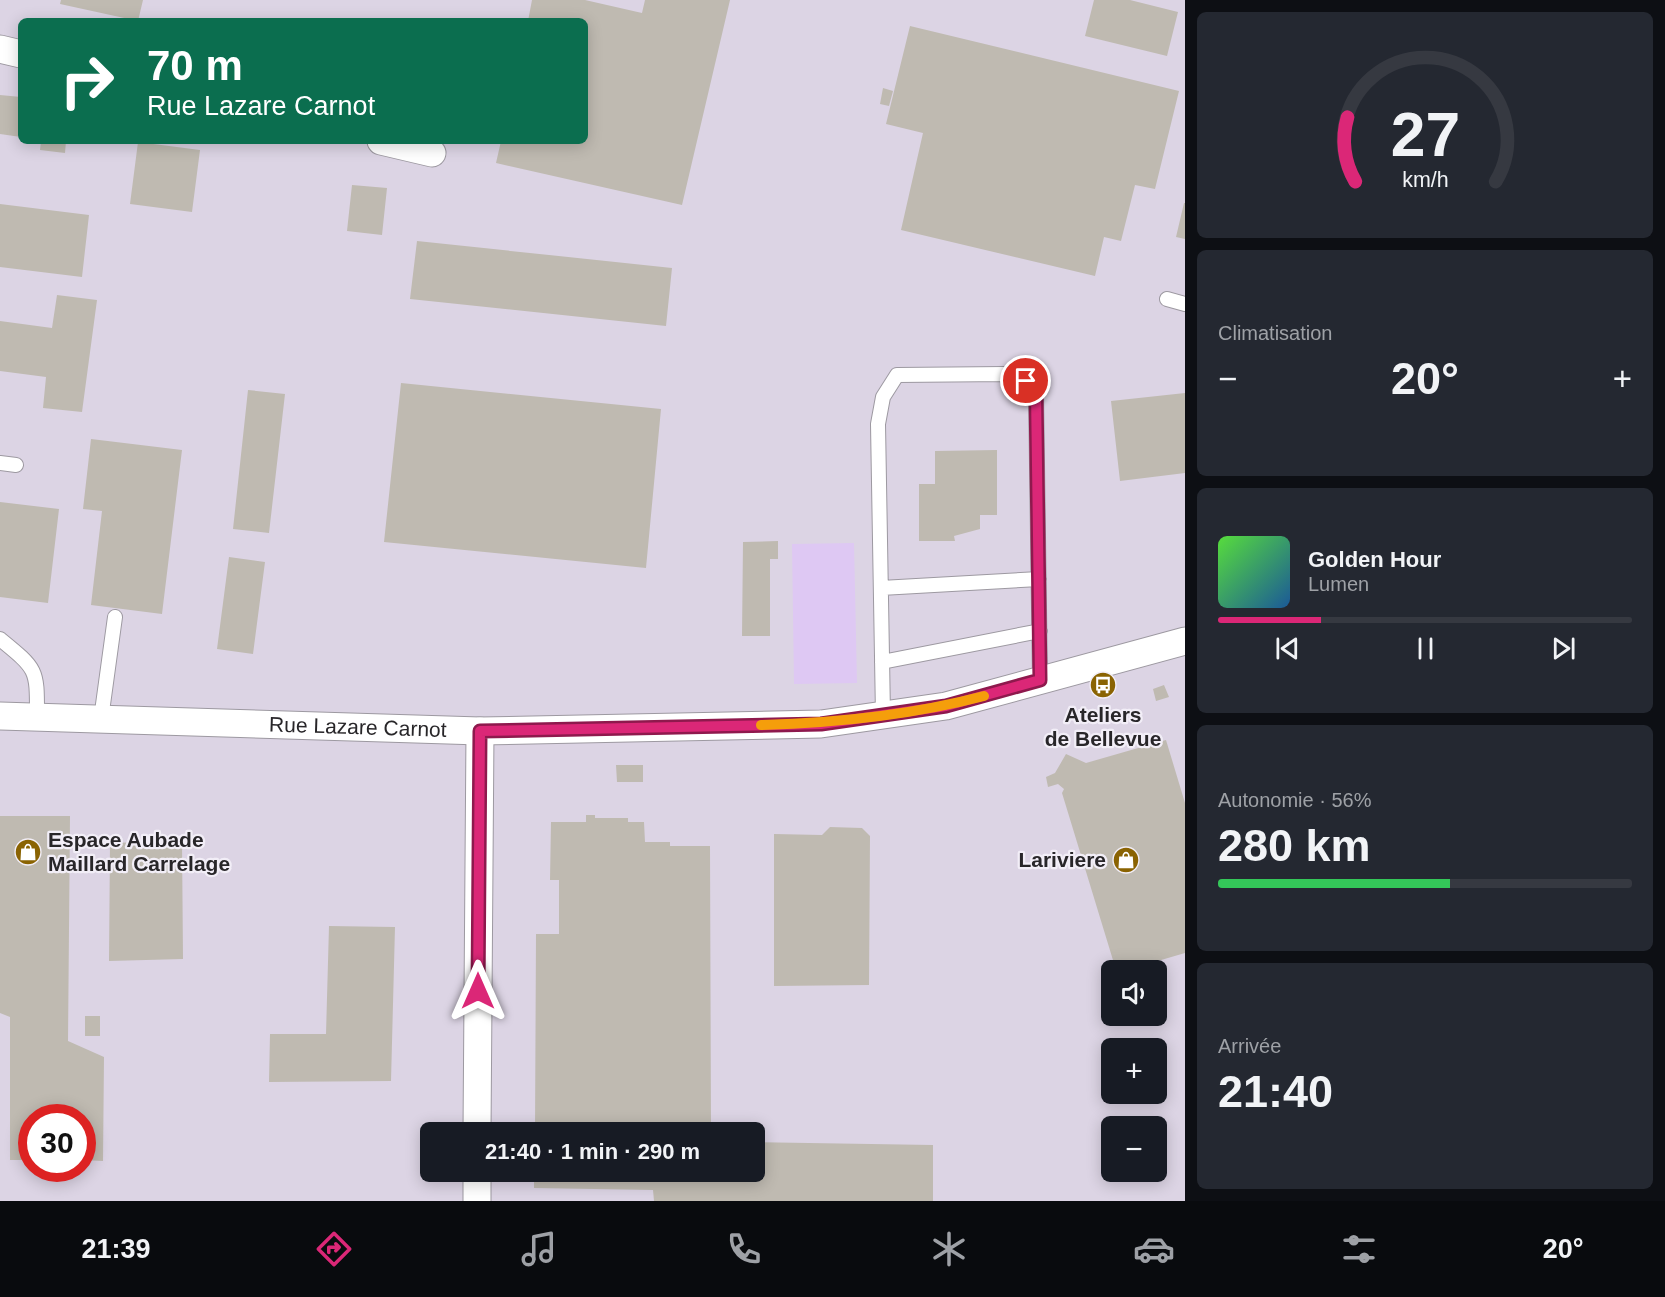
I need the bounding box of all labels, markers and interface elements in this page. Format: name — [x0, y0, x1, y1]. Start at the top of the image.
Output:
icon: right — [48, 42, 126, 120]
text: 70 m — [147, 42, 243, 89]
text: Rue Lazare Carnot — [147, 91, 375, 121]
text: 27 — [1390, 100, 1460, 169]
text: km/h — [1402, 168, 1448, 192]
text: Climatisation — [1218, 322, 1332, 344]
text: 20° — [1391, 353, 1459, 404]
pin — [1000, 355, 1051, 406]
text: − — [1218, 360, 1237, 397]
text: + — [1613, 360, 1632, 397]
icon: arrive — [1009, 364, 1042, 397]
text: Golden Hour — [1308, 547, 1441, 572]
text: Lumen — [1308, 573, 1369, 595]
icon: previous — [1271, 632, 1304, 665]
icon: pause — [1409, 632, 1442, 665]
icon: next — [1547, 632, 1580, 665]
bus stop icon: Ateliers de Bellevue — [1088, 670, 1118, 700]
place label: Ateliers de Bellevue — [1045, 703, 1161, 750]
street label: Rue Lazare Carnot — [269, 712, 447, 741]
text: Autonomie · 56% — [1218, 789, 1371, 811]
text: 280 km — [1218, 820, 1371, 871]
place label: Espace Aubade Maillard Carrelage — [48, 828, 230, 875]
shop icon: Espace Aubade Maillard Carrelage — [13, 837, 43, 867]
shop icon: Lariviere — [1111, 845, 1141, 875]
place label: Lariviere — [1018, 848, 1106, 871]
position arrow — [446, 959, 510, 1023]
map controls — [1101, 960, 1167, 1182]
button: sound — [1101, 960, 1167, 1026]
text: Arrivée — [1218, 1035, 1281, 1057]
button: + — [1101, 1038, 1167, 1104]
text: 21:40 — [1218, 1066, 1333, 1117]
speed limit sign: 30 — [18, 1104, 96, 1182]
button: − — [1101, 1116, 1167, 1182]
text: 21:40 · 1 min · 290 m — [485, 1139, 700, 1164]
icon: directions — [313, 1228, 355, 1270]
icon: music — [518, 1228, 560, 1270]
icon: phone — [723, 1228, 765, 1270]
icon: climate — [928, 1228, 970, 1270]
icon: car — [1133, 1228, 1175, 1270]
icon: filters — [1338, 1228, 1380, 1270]
text: 21:39 — [81, 1234, 151, 1264]
text: 20° — [1543, 1234, 1583, 1264]

